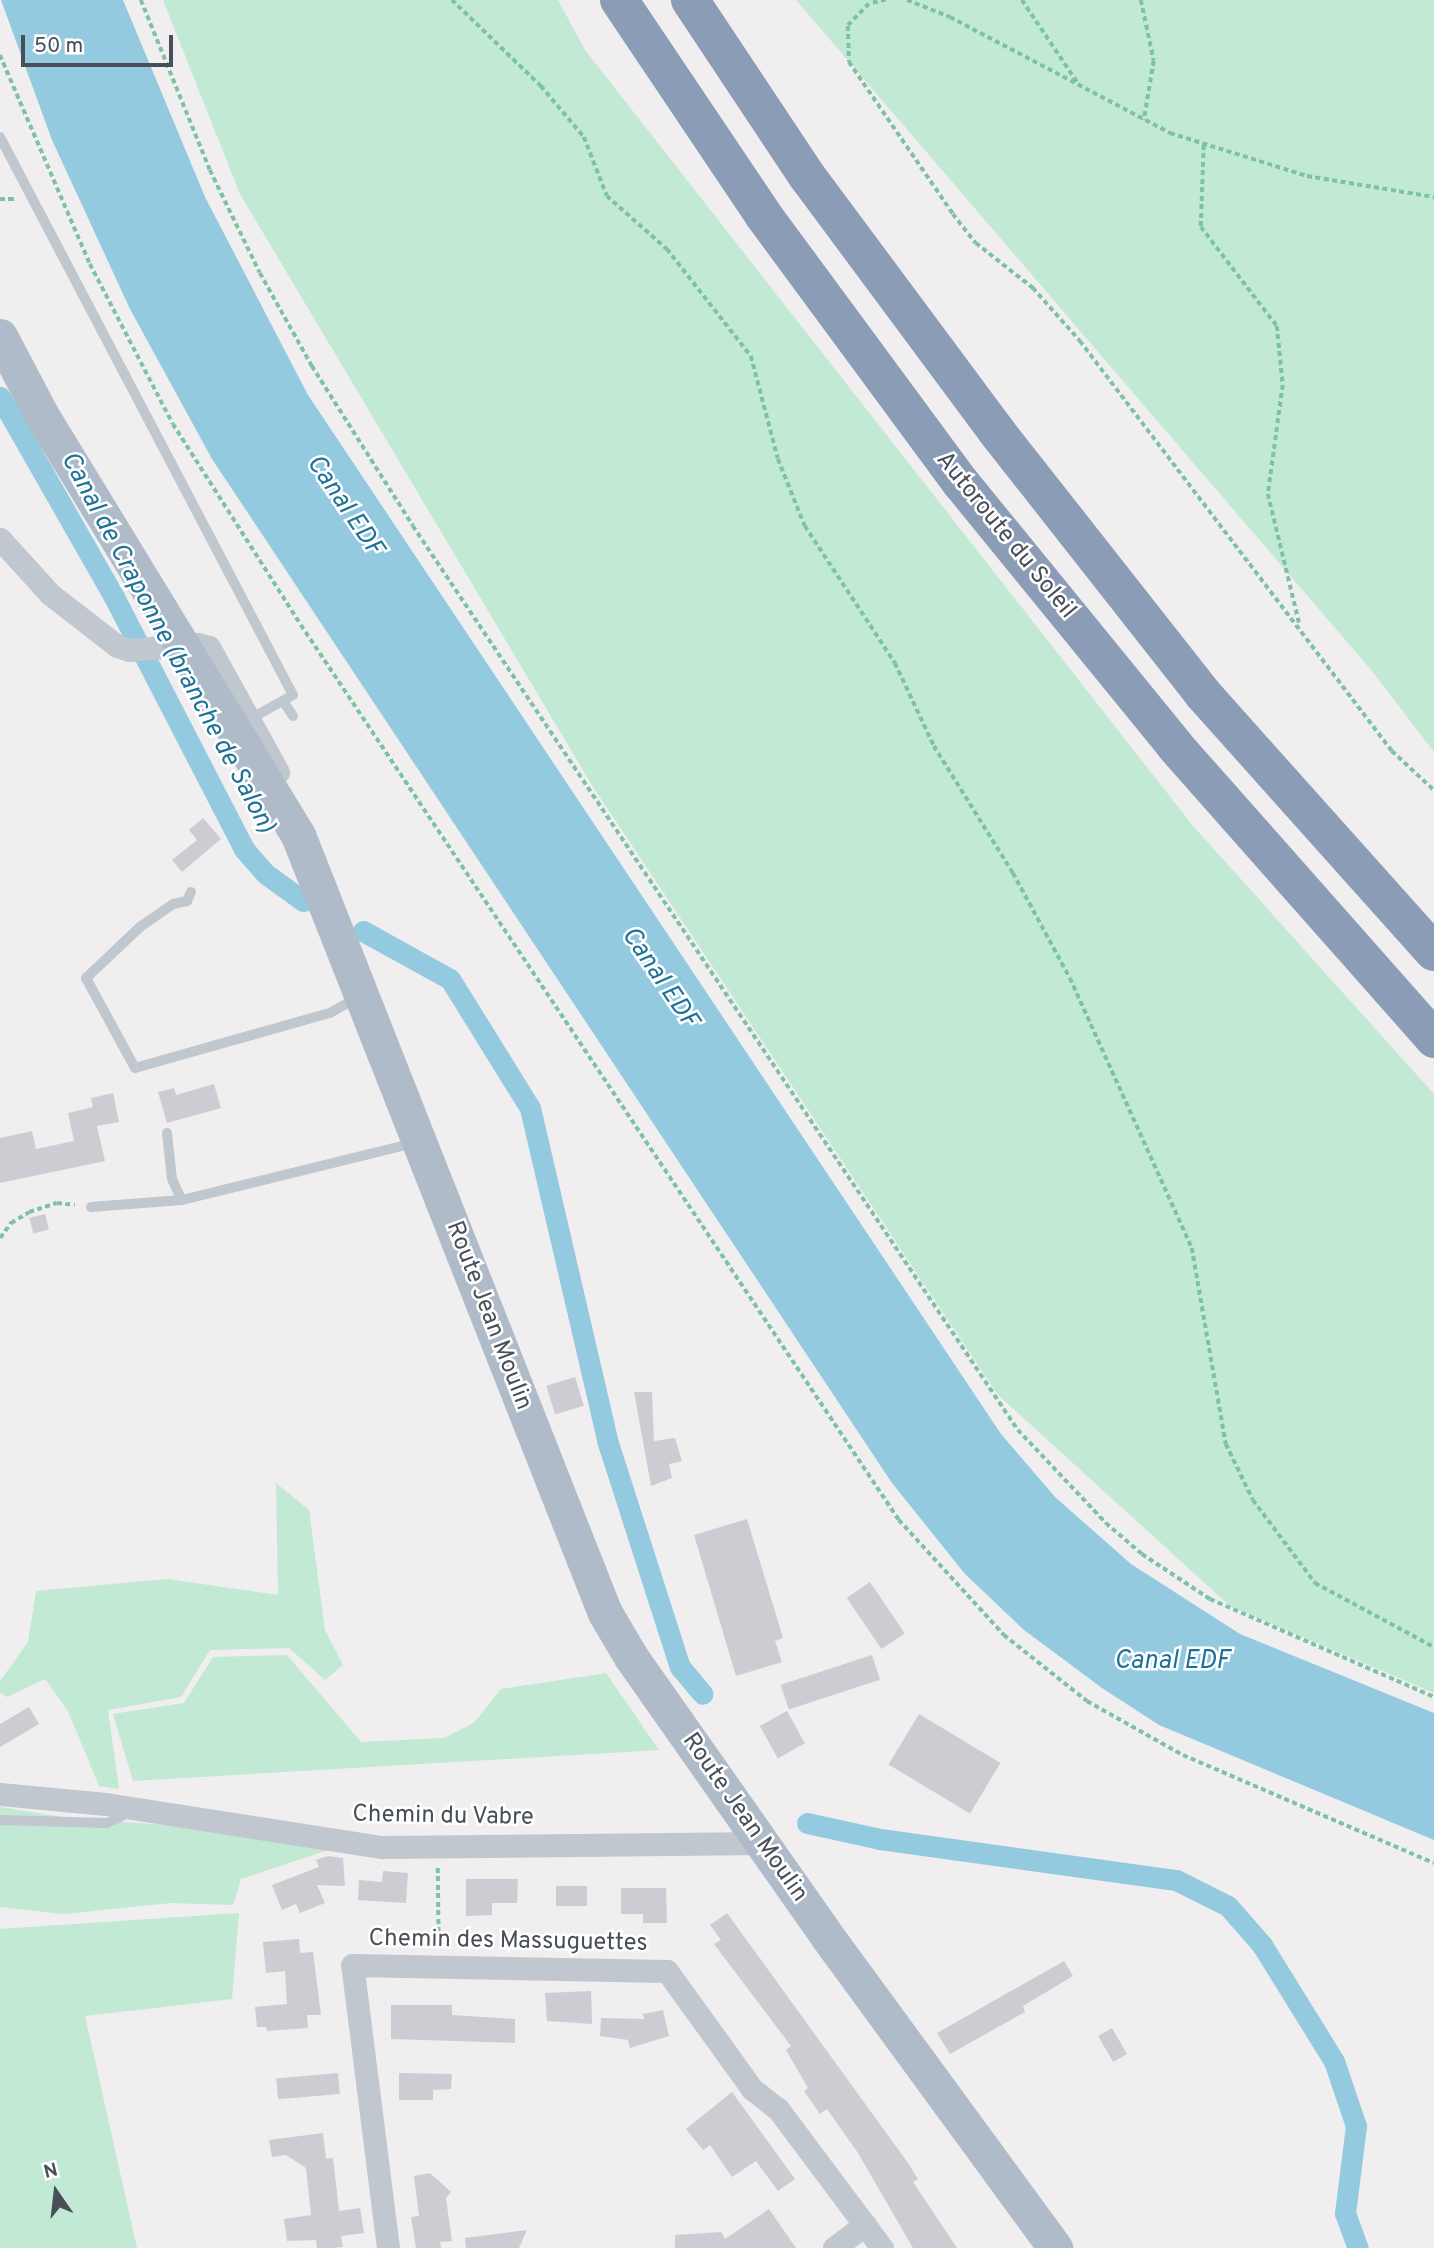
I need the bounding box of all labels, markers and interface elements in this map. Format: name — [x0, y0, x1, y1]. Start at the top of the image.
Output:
scale bar — [24, 21, 177, 65]
text: 50 m — [34, 33, 83, 60]
water label: Canal de Craponne (branche de Salon) — [53, 447, 281, 839]
street label: Autoroute du Soleil — [929, 447, 1081, 625]
water label: Canal EDF — [299, 449, 389, 563]
water label: Canal EDF — [614, 921, 704, 1035]
street label: Route Jean Moulin — [439, 1218, 537, 1414]
water label: Canal EDF — [1114, 1646, 1230, 1678]
street label: Route Jean Moulin — [675, 1728, 813, 1908]
street label: Chemin du Vabre — [352, 1801, 534, 1833]
street label: Chemin des Massuguettes — [368, 1925, 648, 1959]
north arrow — [21, 2157, 91, 2227]
text: N — [41, 2158, 60, 2185]

